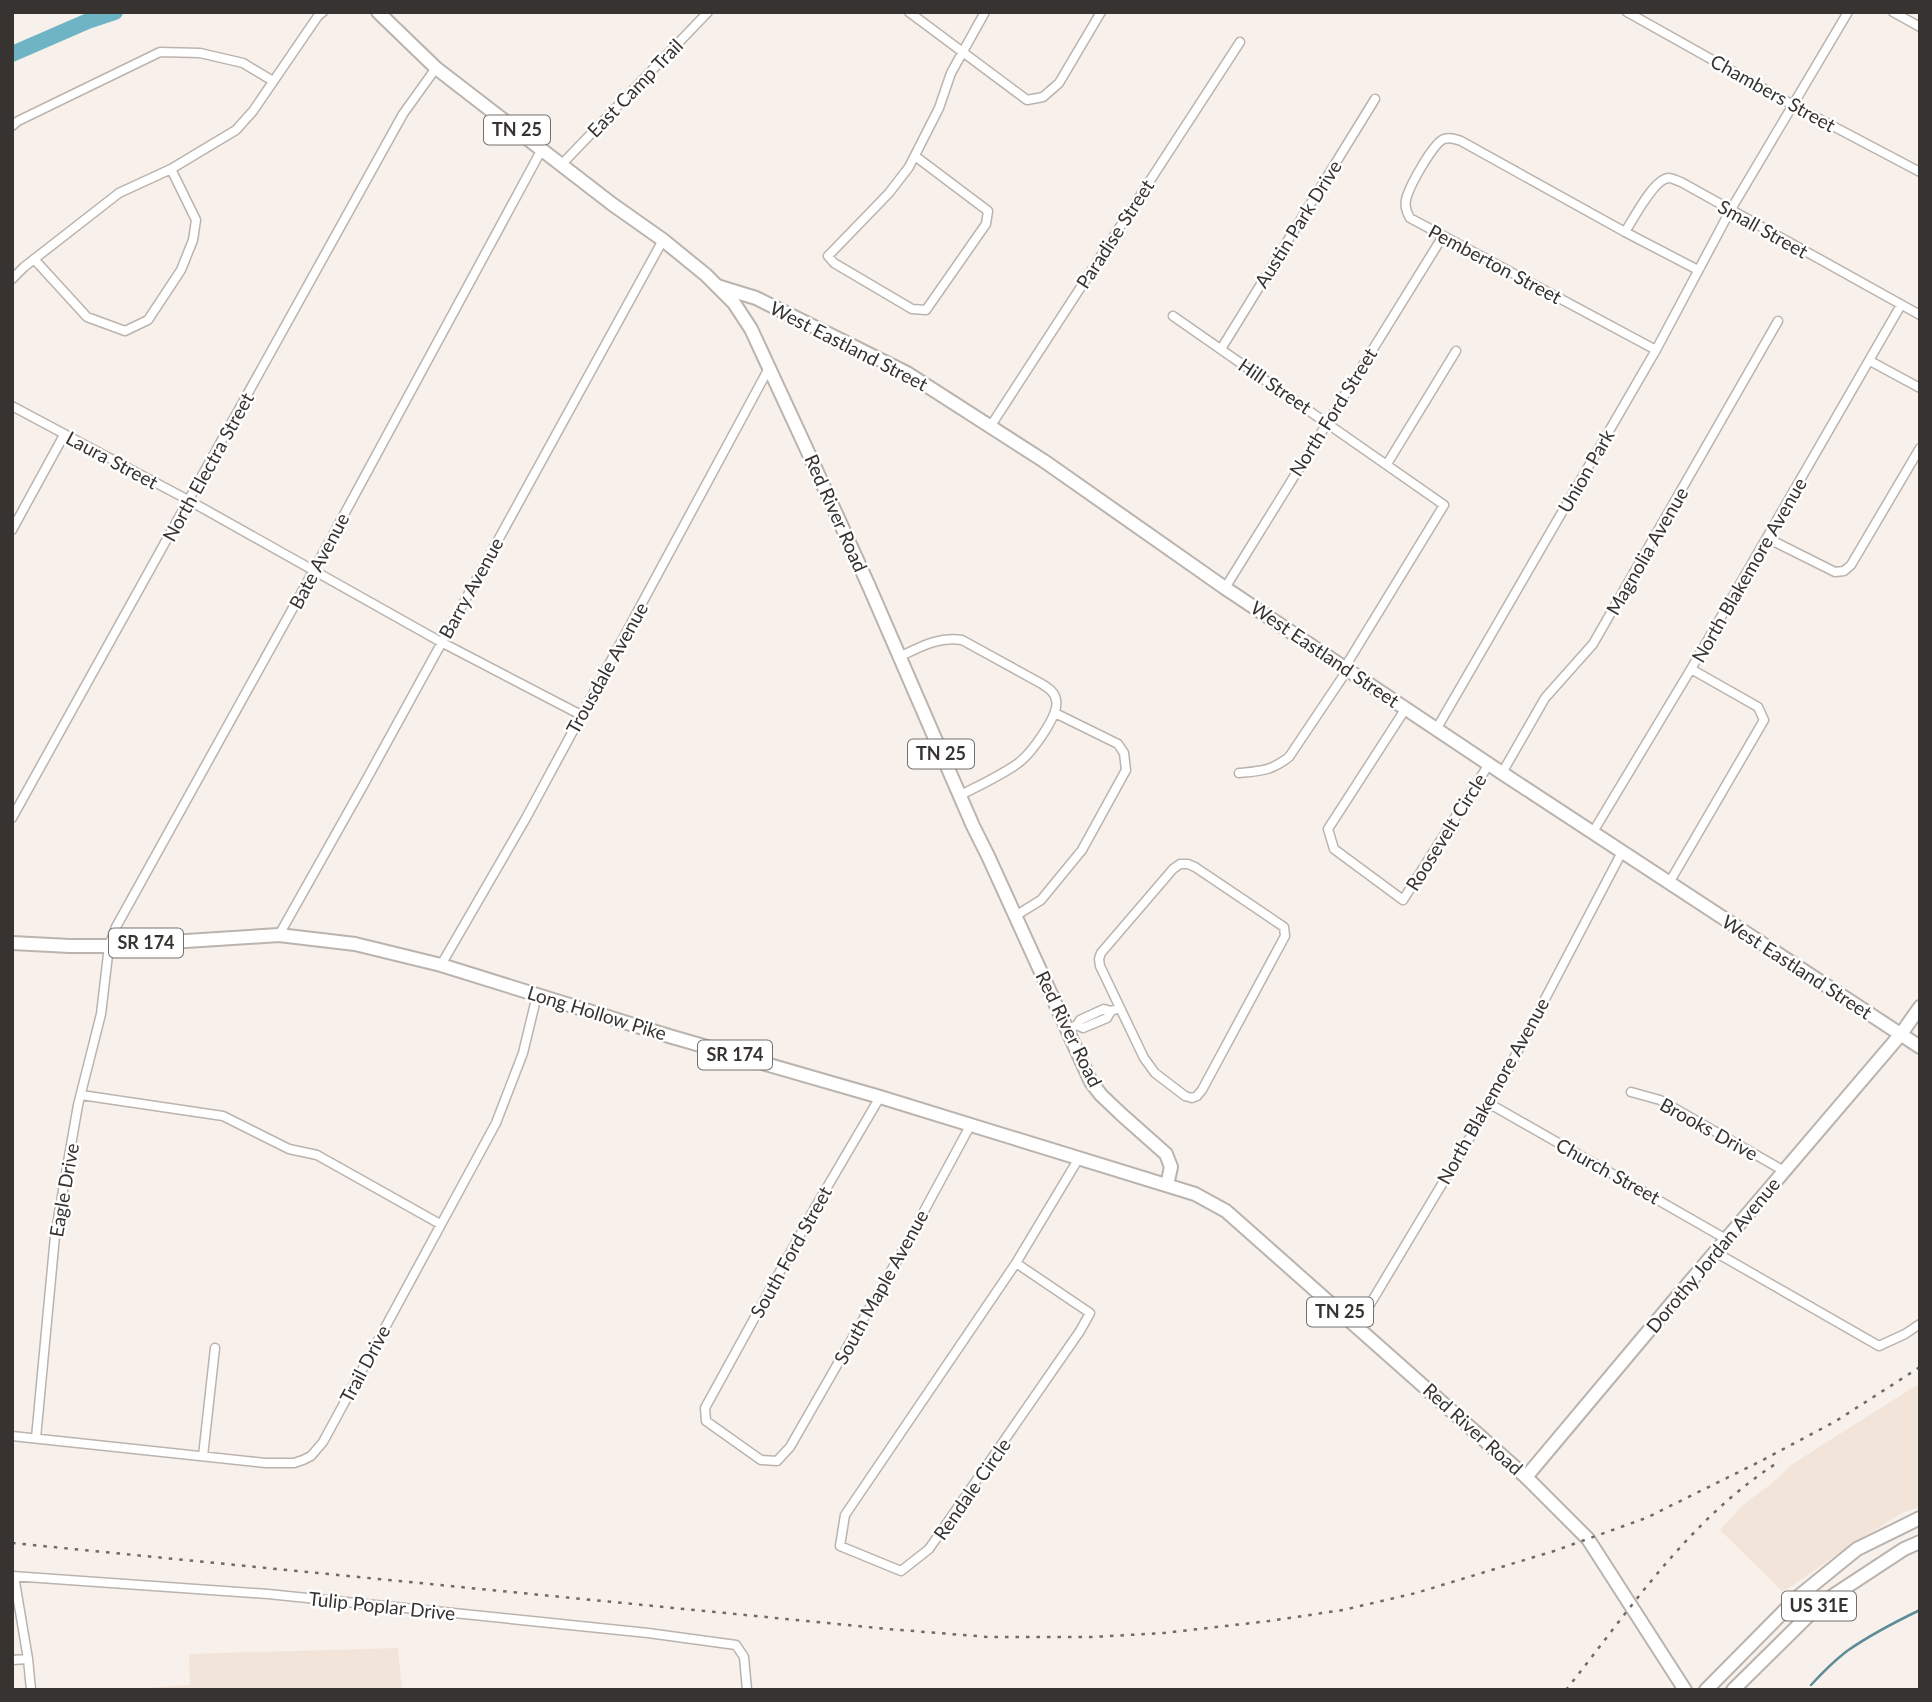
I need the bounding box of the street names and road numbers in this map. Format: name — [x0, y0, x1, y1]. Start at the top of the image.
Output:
street label: East Camp Trail — [582, 34, 687, 141]
street label: Chambers Street — [1707, 49, 1840, 136]
road number: TN 25 — [484, 116, 550, 145]
street label: Austin Park Drive — [1249, 156, 1346, 292]
street label: Paradise Street — [1071, 175, 1158, 292]
street label: Small Street — [1714, 194, 1812, 263]
street label: Pemberton Street — [1425, 219, 1566, 308]
street label: West Eastland Street — [767, 296, 932, 395]
street label: North Ford Street — [1284, 343, 1381, 480]
street label: Hill Street — [1235, 353, 1316, 418]
street label: North Electra Street — [157, 388, 258, 545]
street label: Union Park — [1553, 425, 1619, 516]
street label: Laura Street — [62, 426, 162, 493]
street label: Red River Road — [800, 450, 873, 575]
street label: North Blakemore Avenue — [1686, 473, 1811, 666]
street label: Magnolia Avenue — [1601, 483, 1692, 619]
street label: Bate Avenue — [284, 509, 353, 613]
street label: Barry Avenue — [433, 533, 508, 642]
street label: West Eastland Street — [1247, 595, 1404, 712]
street label: Trousdale Avenue — [561, 598, 652, 738]
road number: TN 25 — [908, 740, 974, 768]
street label: Roosevelt Circle — [1400, 769, 1491, 895]
street label: West Eastland Street — [1718, 910, 1877, 1024]
road number: SR 174 — [109, 928, 183, 958]
street label: Red River Road — [1031, 967, 1107, 1091]
street label: Long Hollow Pike — [525, 980, 669, 1045]
street label: North Blakemore Avenue — [1432, 994, 1553, 1188]
road number: SR 174 — [698, 1040, 772, 1070]
street label: Brooks Drive — [1656, 1092, 1762, 1165]
street label: Church Street — [1552, 1133, 1664, 1209]
street label: Eagle Drive — [44, 1141, 83, 1239]
street label: Dorothy Jordan Avenue — [1641, 1172, 1784, 1337]
street label: South Ford Street — [745, 1182, 836, 1321]
street label: South Maple Avenue — [829, 1206, 933, 1368]
road number: TN 25 — [1307, 1297, 1373, 1326]
street label: Trail Drive — [335, 1321, 395, 1406]
street label: Red River Road — [1419, 1378, 1528, 1479]
street label: Rendale Circle — [928, 1433, 1015, 1544]
street label: Tulip Poplar Drive — [308, 1586, 457, 1625]
road number: US 31E — [1782, 1591, 1856, 1620]

